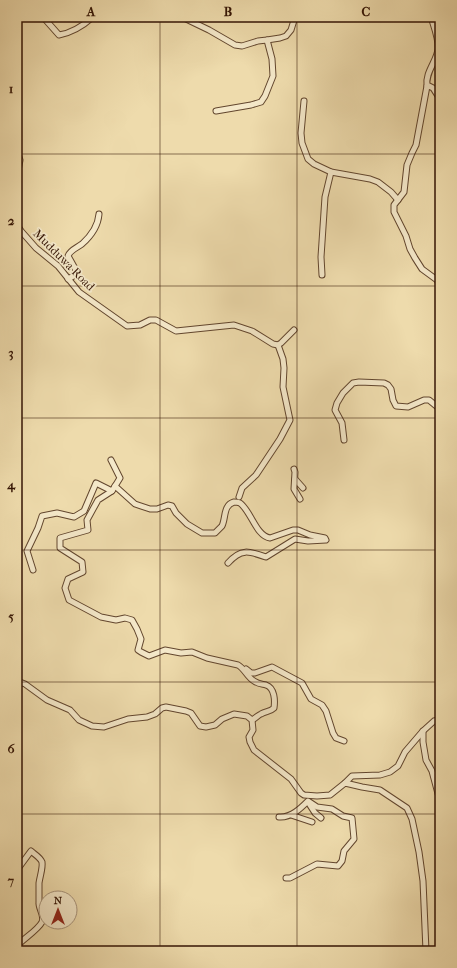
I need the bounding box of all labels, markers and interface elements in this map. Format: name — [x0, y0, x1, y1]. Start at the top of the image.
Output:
text: A — [86, 4, 96, 19]
text: B — [224, 4, 233, 19]
text: C — [362, 4, 371, 19]
text: 1 — [9, 81, 14, 96]
text: 2 — [8, 213, 15, 228]
street label: Mudduwa Road — [30, 226, 98, 294]
text: 3 — [8, 345, 14, 361]
text: 4 — [6, 477, 16, 493]
text: 5 — [8, 609, 14, 624]
text: 6 — [7, 741, 15, 756]
text: 7 — [7, 873, 15, 888]
north arrow — [38, 890, 78, 930]
text: N — [54, 894, 63, 907]

